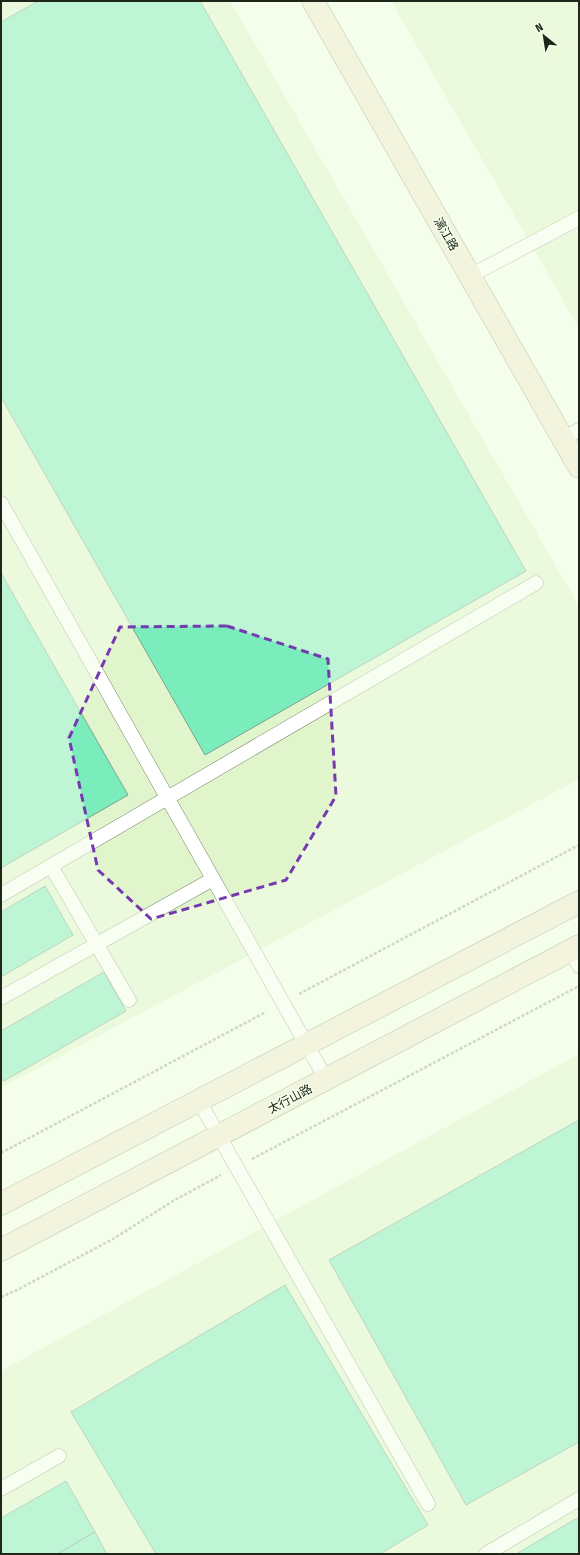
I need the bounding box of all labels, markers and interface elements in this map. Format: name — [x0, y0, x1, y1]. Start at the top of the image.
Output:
north arrow — [524, 16, 564, 56]
text: N — [533, 20, 545, 35]
street label: 漓江路 — [431, 215, 461, 253]
street label: 太行山路 — [266, 1082, 314, 1116]

